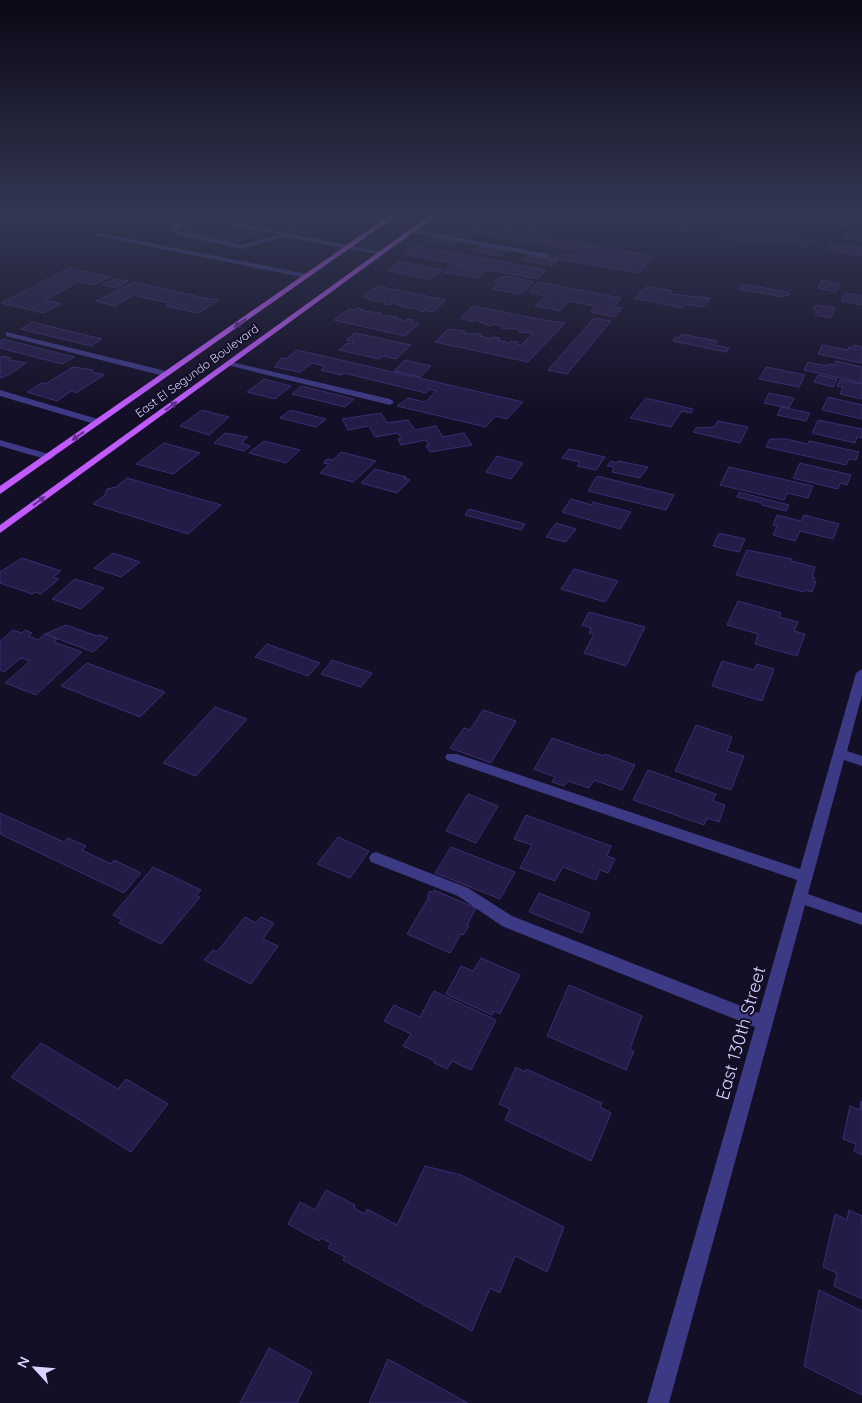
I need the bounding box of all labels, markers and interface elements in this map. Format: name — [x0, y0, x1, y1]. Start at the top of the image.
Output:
one-way arrow — [233, 318, 247, 328]
street label: East El Segundo Boulevard — [132, 321, 261, 420]
one-way arrow — [164, 401, 178, 411]
one-way arrow — [71, 431, 85, 441]
one-way arrow — [33, 496, 46, 506]
street label: East 130th Street — [710, 963, 771, 1102]
north arrow — [10, 1343, 60, 1393]
text: N — [13, 1354, 34, 1371]

